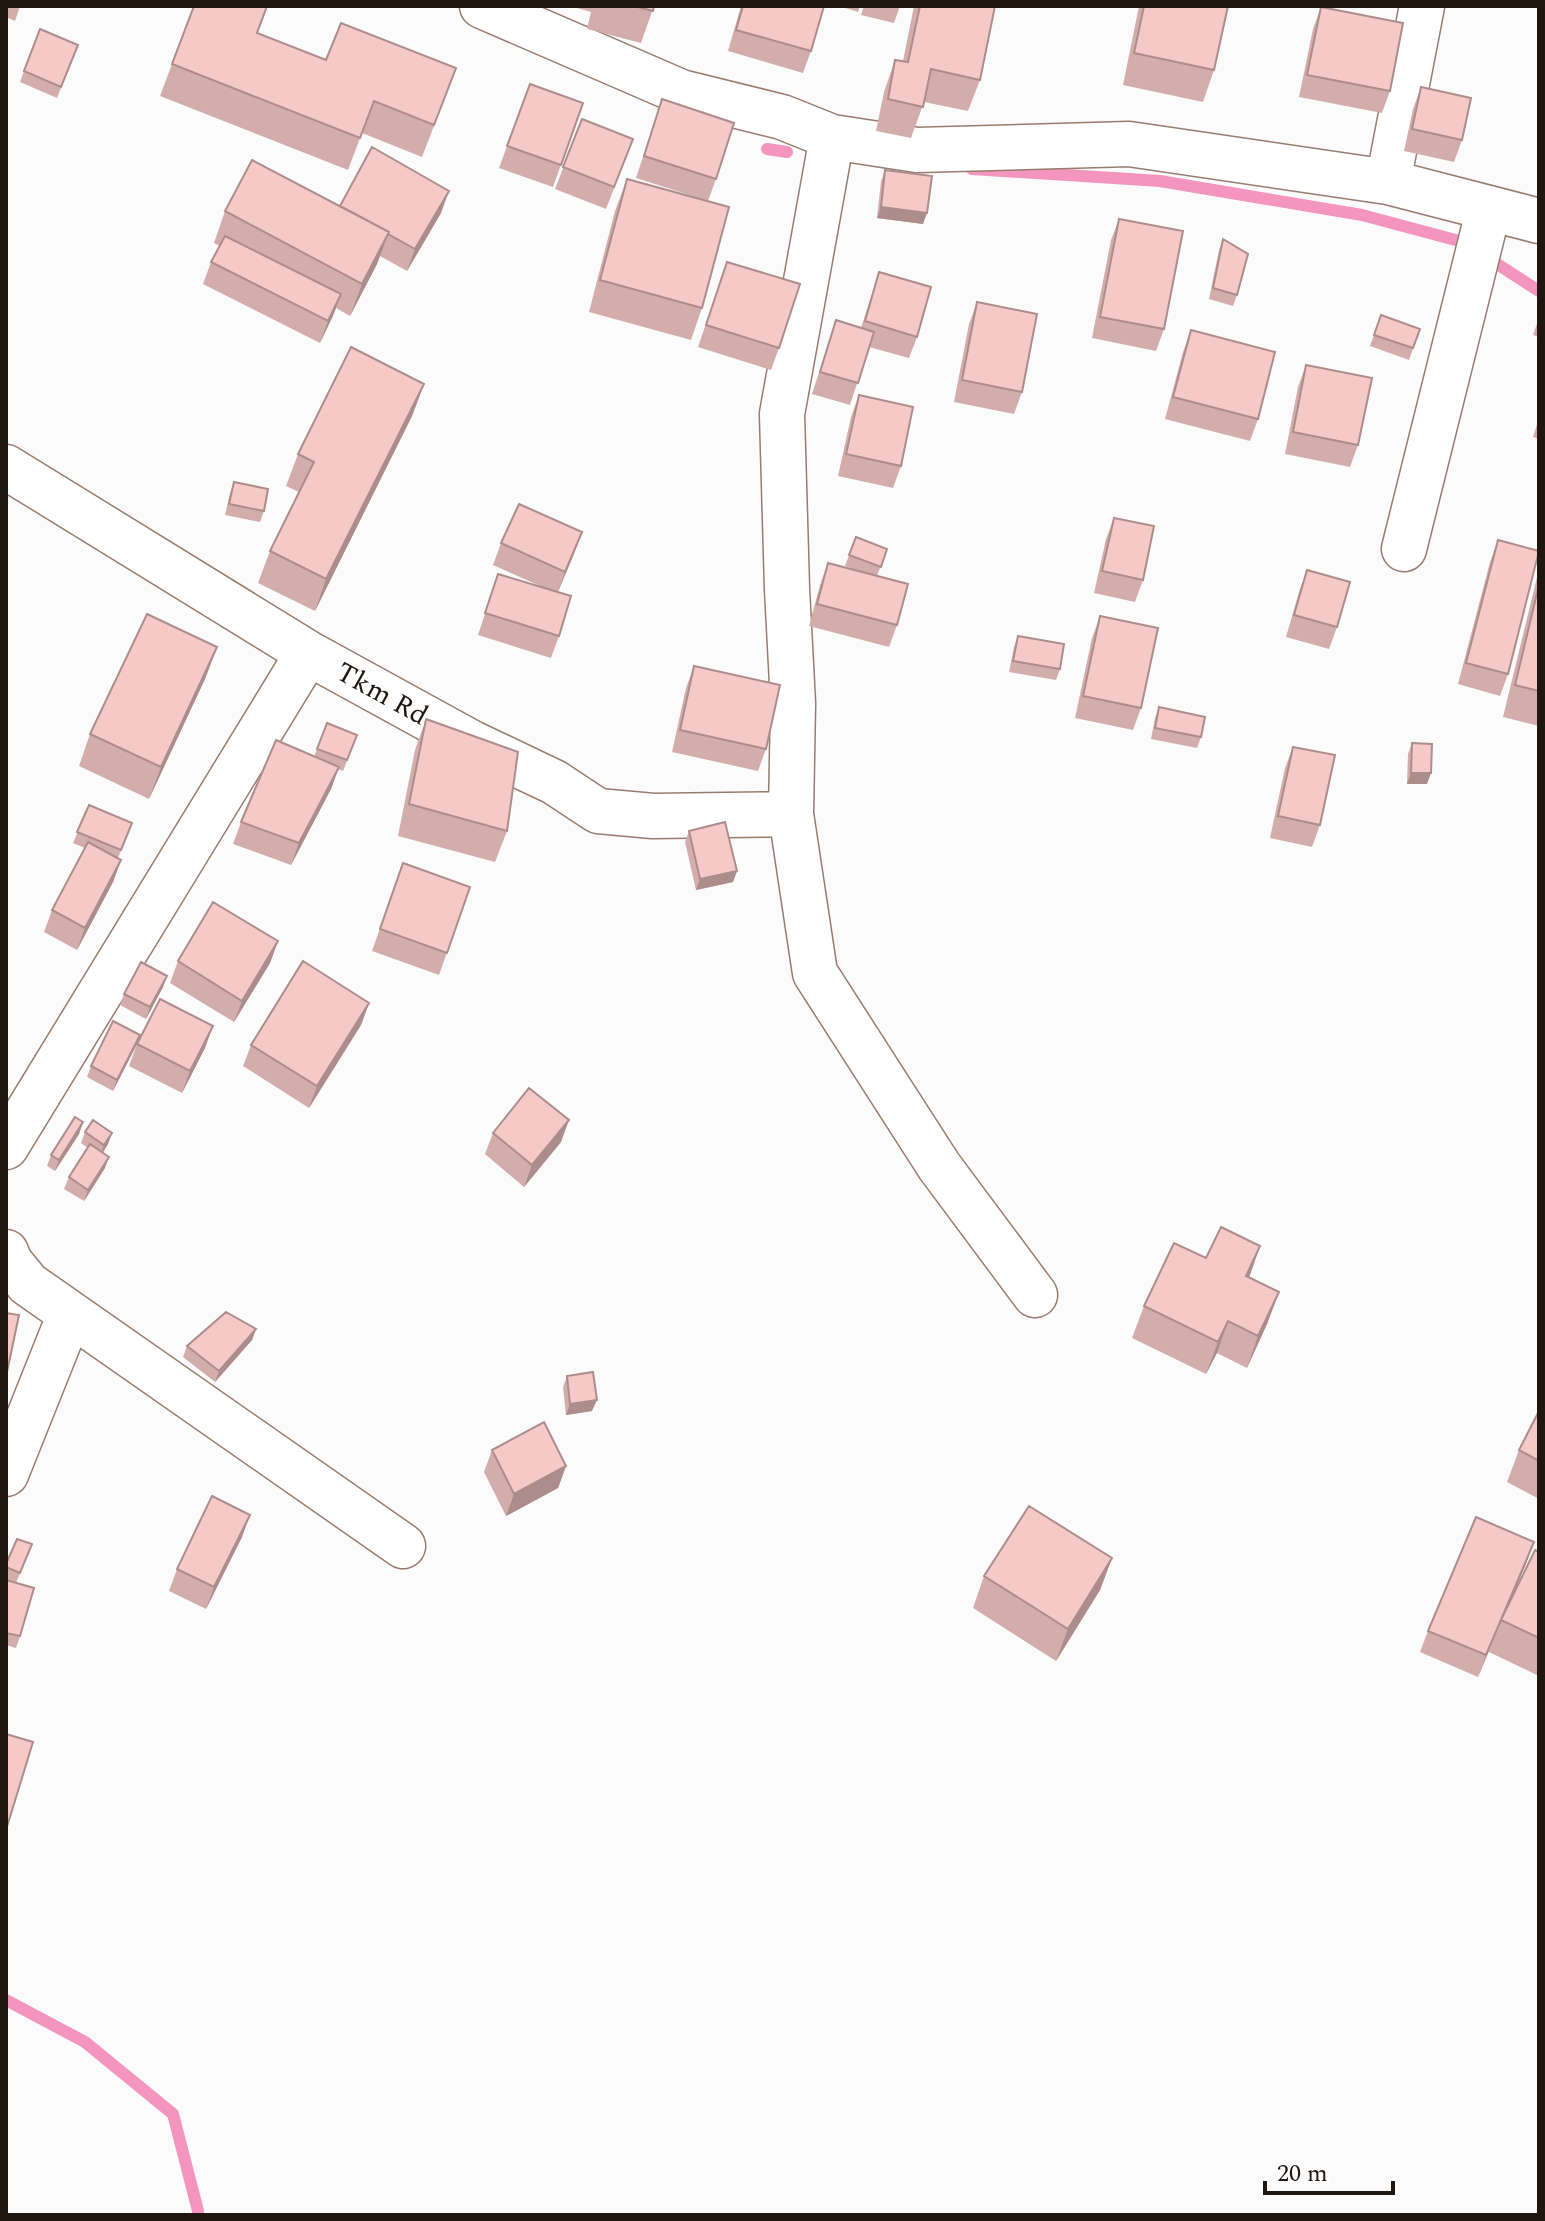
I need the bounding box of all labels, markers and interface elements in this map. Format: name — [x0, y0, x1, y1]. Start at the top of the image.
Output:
street label: Tkm Rd — [328, 651, 436, 737]
scale bar — [1265, 2145, 1393, 2195]
text: 20 m — [1277, 2156, 1328, 2192]

